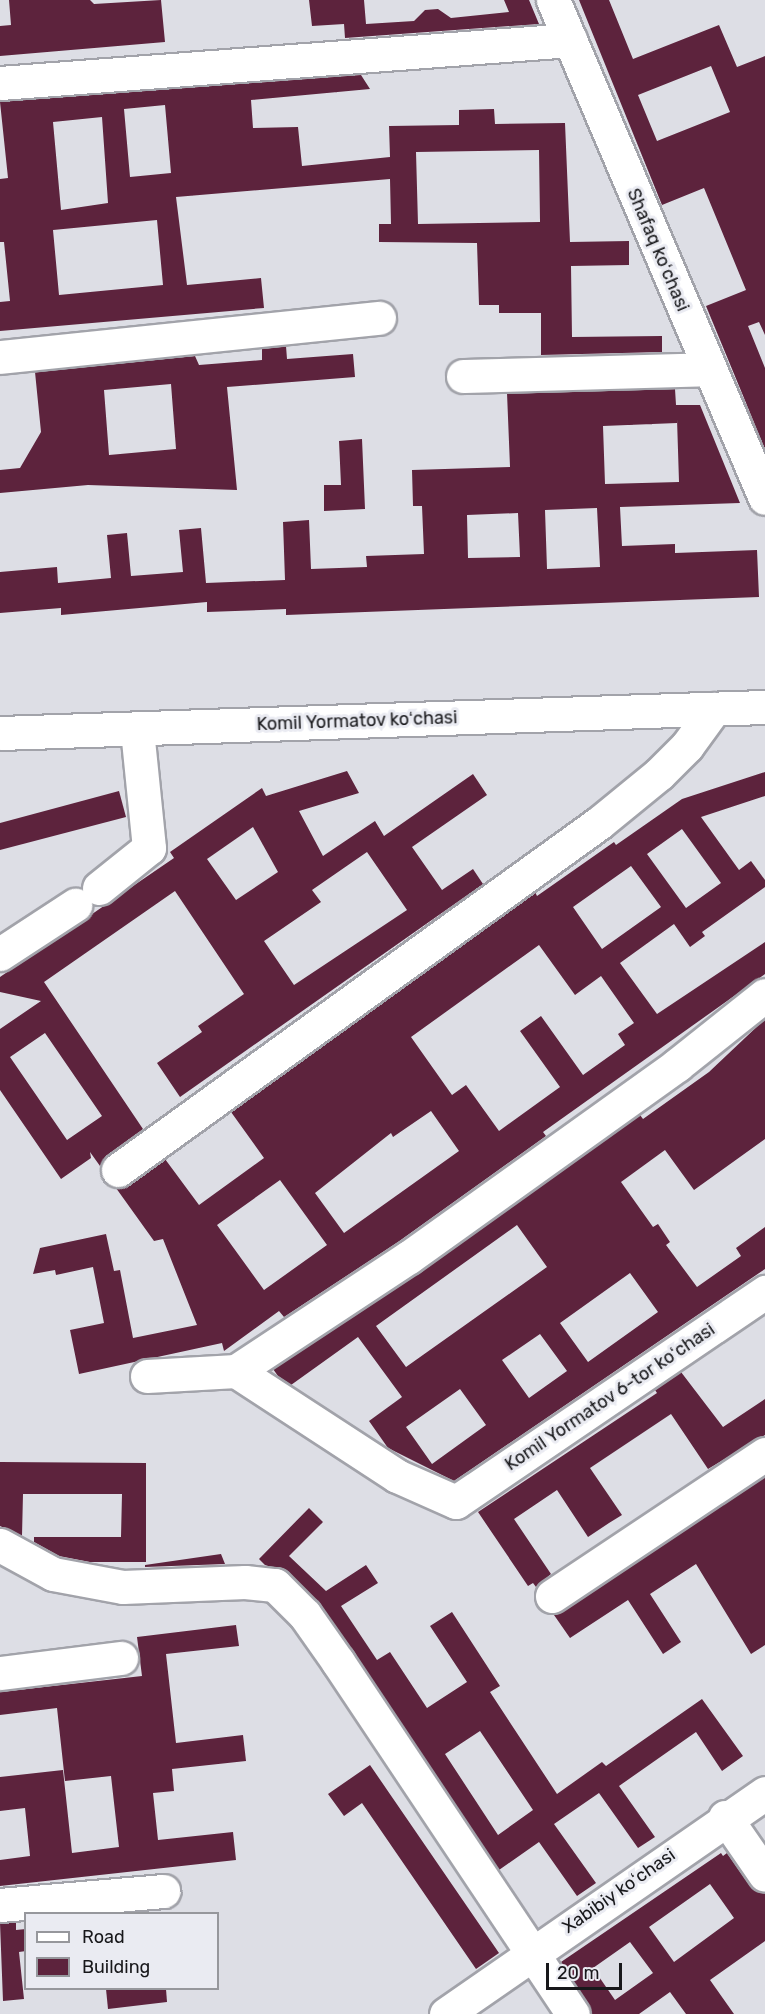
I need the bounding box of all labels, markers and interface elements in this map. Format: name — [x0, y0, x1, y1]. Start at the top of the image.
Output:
street label: Shafaq koʻchasi — [622, 185, 694, 315]
street label: Komil Yormatov koʻchasi — [256, 707, 458, 735]
street label: Komil Yormatov 6-tor koʻchasi — [500, 1318, 720, 1476]
street label: Xabibiy koʻchasi — [558, 1844, 680, 1938]
legend — [24, 1912, 219, 1990]
text: Road — [82, 1926, 125, 1948]
scale bar — [549, 1951, 626, 1989]
text: Building — [82, 1956, 150, 1978]
text: 20 m — [557, 1962, 599, 1984]

